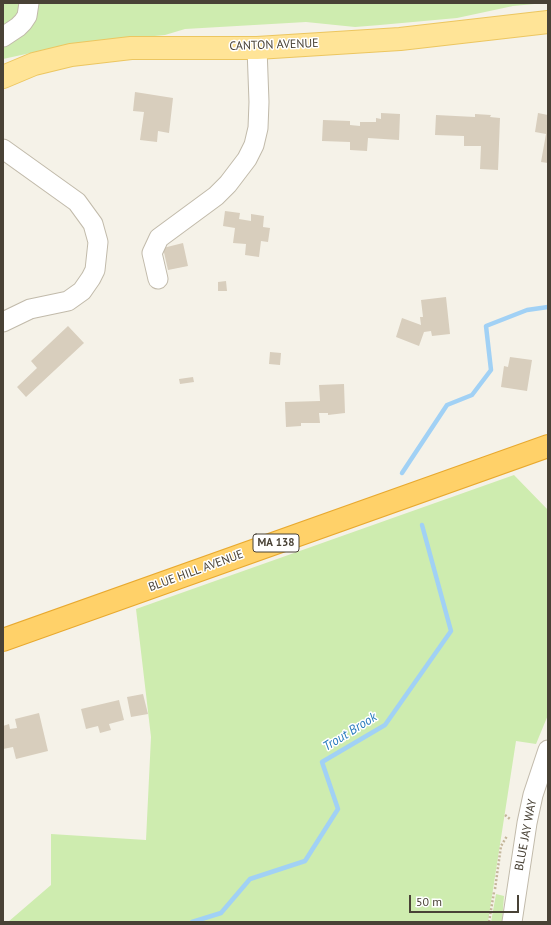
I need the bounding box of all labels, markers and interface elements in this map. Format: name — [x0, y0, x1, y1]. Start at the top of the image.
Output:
street label: CANTON AVENUE — [229, 36, 319, 54]
road number: MA 138 — [253, 534, 299, 552]
street label: BLUE HILL AVENUE — [147, 547, 245, 595]
water label: Trout Brook — [320, 709, 380, 755]
street label: BLUE JAY WAY — [512, 798, 540, 872]
scale bar — [411, 887, 521, 913]
text: 50 m — [416, 894, 442, 909]

